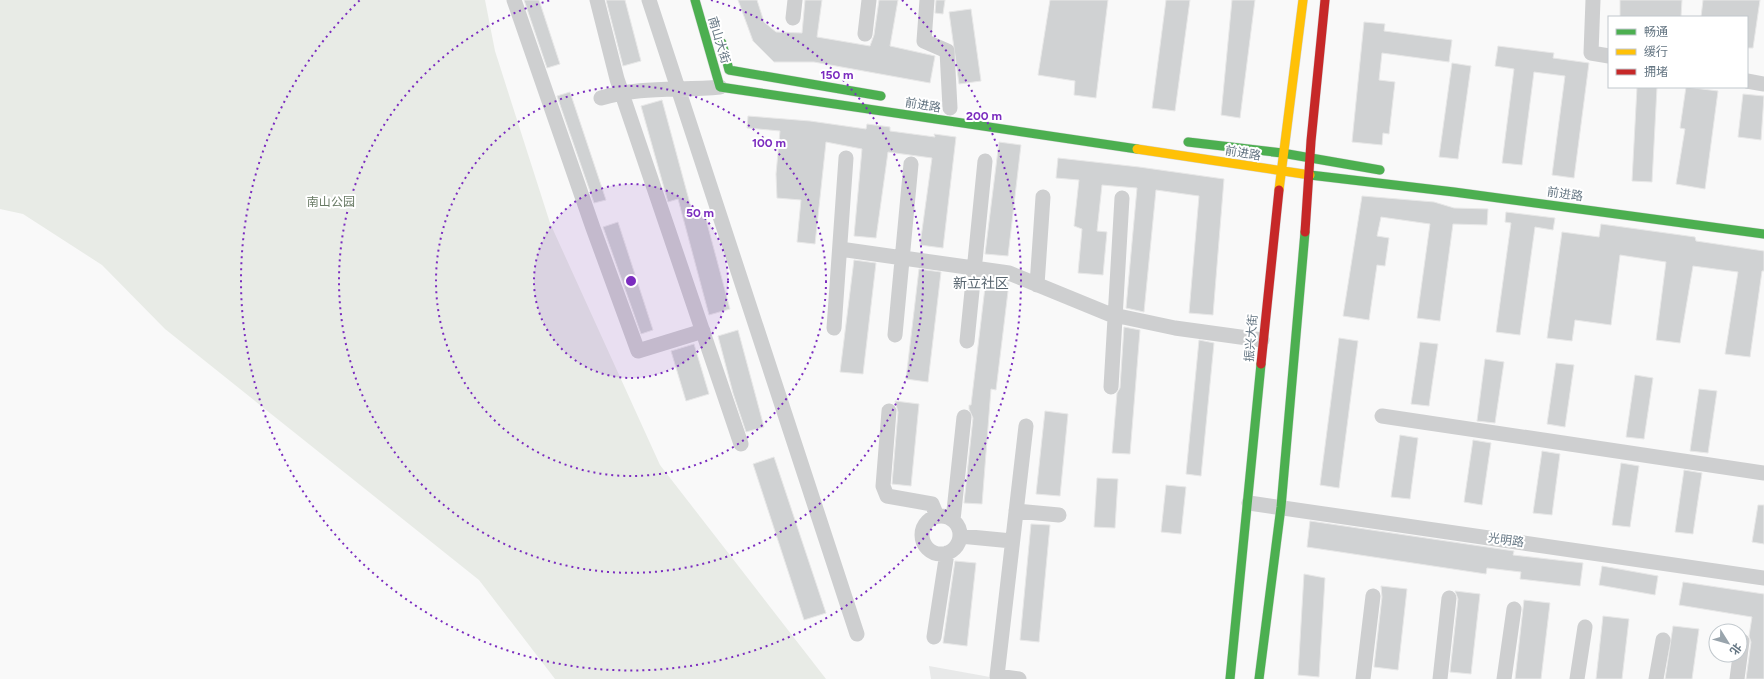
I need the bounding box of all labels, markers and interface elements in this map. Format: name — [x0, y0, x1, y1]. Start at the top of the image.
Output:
street label: 南山大街 — [705, 15, 733, 65]
legend — [1608, 16, 1748, 88]
text: 畅通 — [1644, 25, 1668, 39]
text: 缓行 — [1644, 45, 1668, 59]
text: 拥堵 — [1644, 65, 1668, 79]
text: 150 m — [820, 68, 854, 82]
street label: 前进路 — [904, 95, 942, 115]
text: 200 m — [966, 109, 1002, 123]
text: 100 m — [752, 136, 786, 150]
street label: 前进路 — [1224, 143, 1262, 163]
street label: 前进路 — [1546, 185, 1584, 203]
park label: 南山公园 — [307, 195, 355, 209]
text: 50 m — [686, 206, 714, 220]
centre of rings — [624, 274, 638, 288]
district label: 新立社区 — [953, 275, 1009, 292]
street label: 振兴大街 — [1242, 313, 1260, 363]
street label: 光明路 — [1487, 531, 1525, 549]
north arrow — [1708, 623, 1748, 663]
text: 北 — [1727, 640, 1744, 657]

